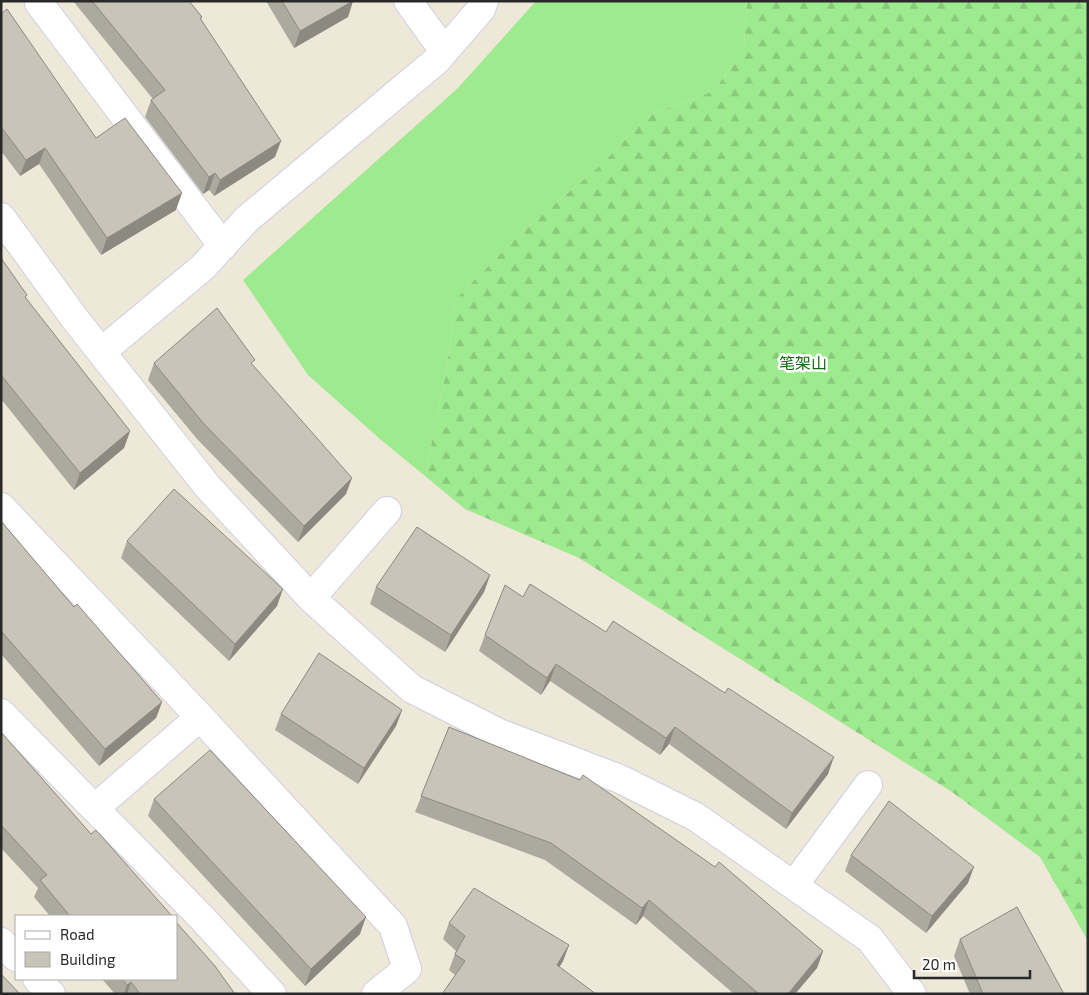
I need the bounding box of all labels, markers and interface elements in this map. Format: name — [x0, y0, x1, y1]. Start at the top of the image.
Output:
park label: 笔架山 — [779, 353, 827, 372]
legend — [15, 915, 178, 980]
text: Road — [60, 925, 95, 943]
scale bar — [914, 948, 1030, 980]
text: Building — [60, 950, 116, 968]
text: 20 m — [922, 955, 956, 973]

